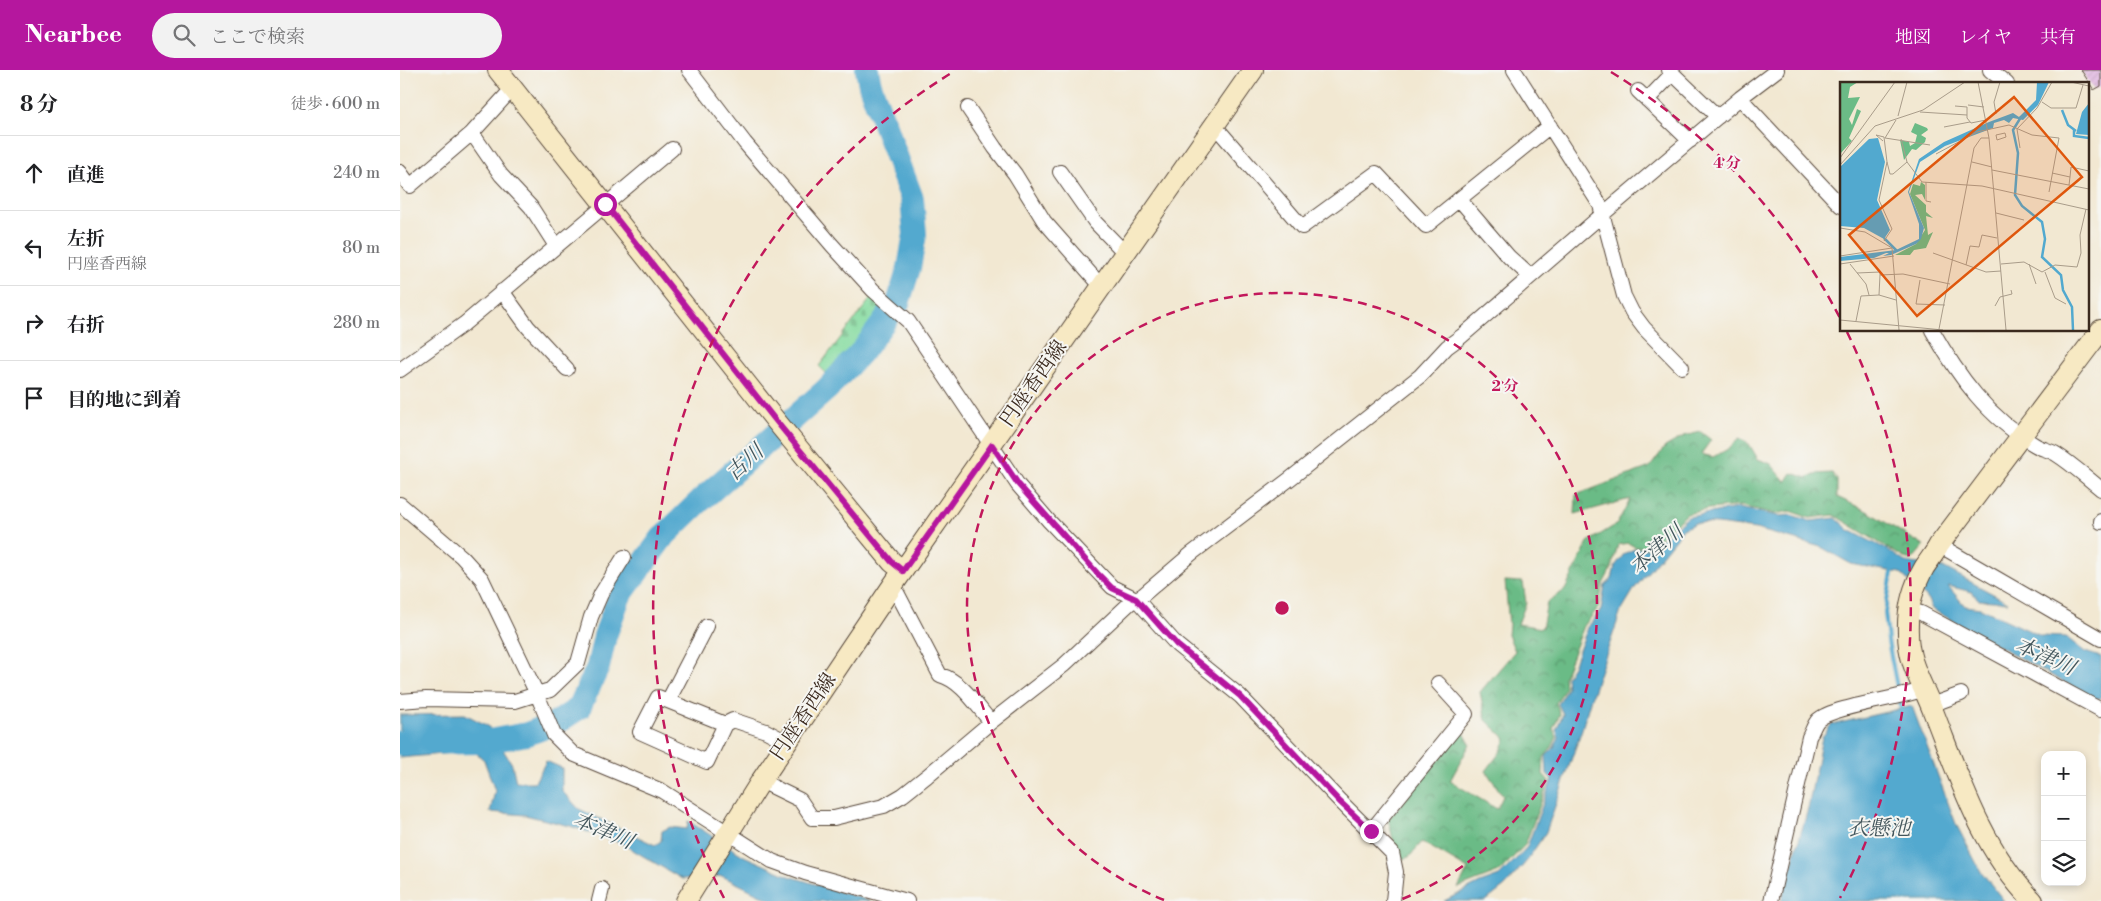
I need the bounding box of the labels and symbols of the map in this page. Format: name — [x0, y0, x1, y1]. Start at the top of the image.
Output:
inset map — [1840, 82, 2088, 331]
text: 4 分 — [1713, 154, 1741, 173]
route start — [594, 193, 617, 216]
street label: 円座香西線 — [995, 336, 1073, 432]
text: 2 分 — [1492, 377, 1518, 396]
water label: 古川 — [721, 438, 771, 487]
water label: 本津川 — [1625, 518, 1691, 580]
centre of rings — [1273, 599, 1291, 617]
water label: 本津川 — [2011, 632, 2081, 683]
street label: 円座香西線 — [766, 669, 842, 765]
water label: 本津川 — [569, 807, 639, 856]
water label: 衣懸池 — [1848, 816, 1912, 842]
route end — [1360, 820, 1383, 843]

